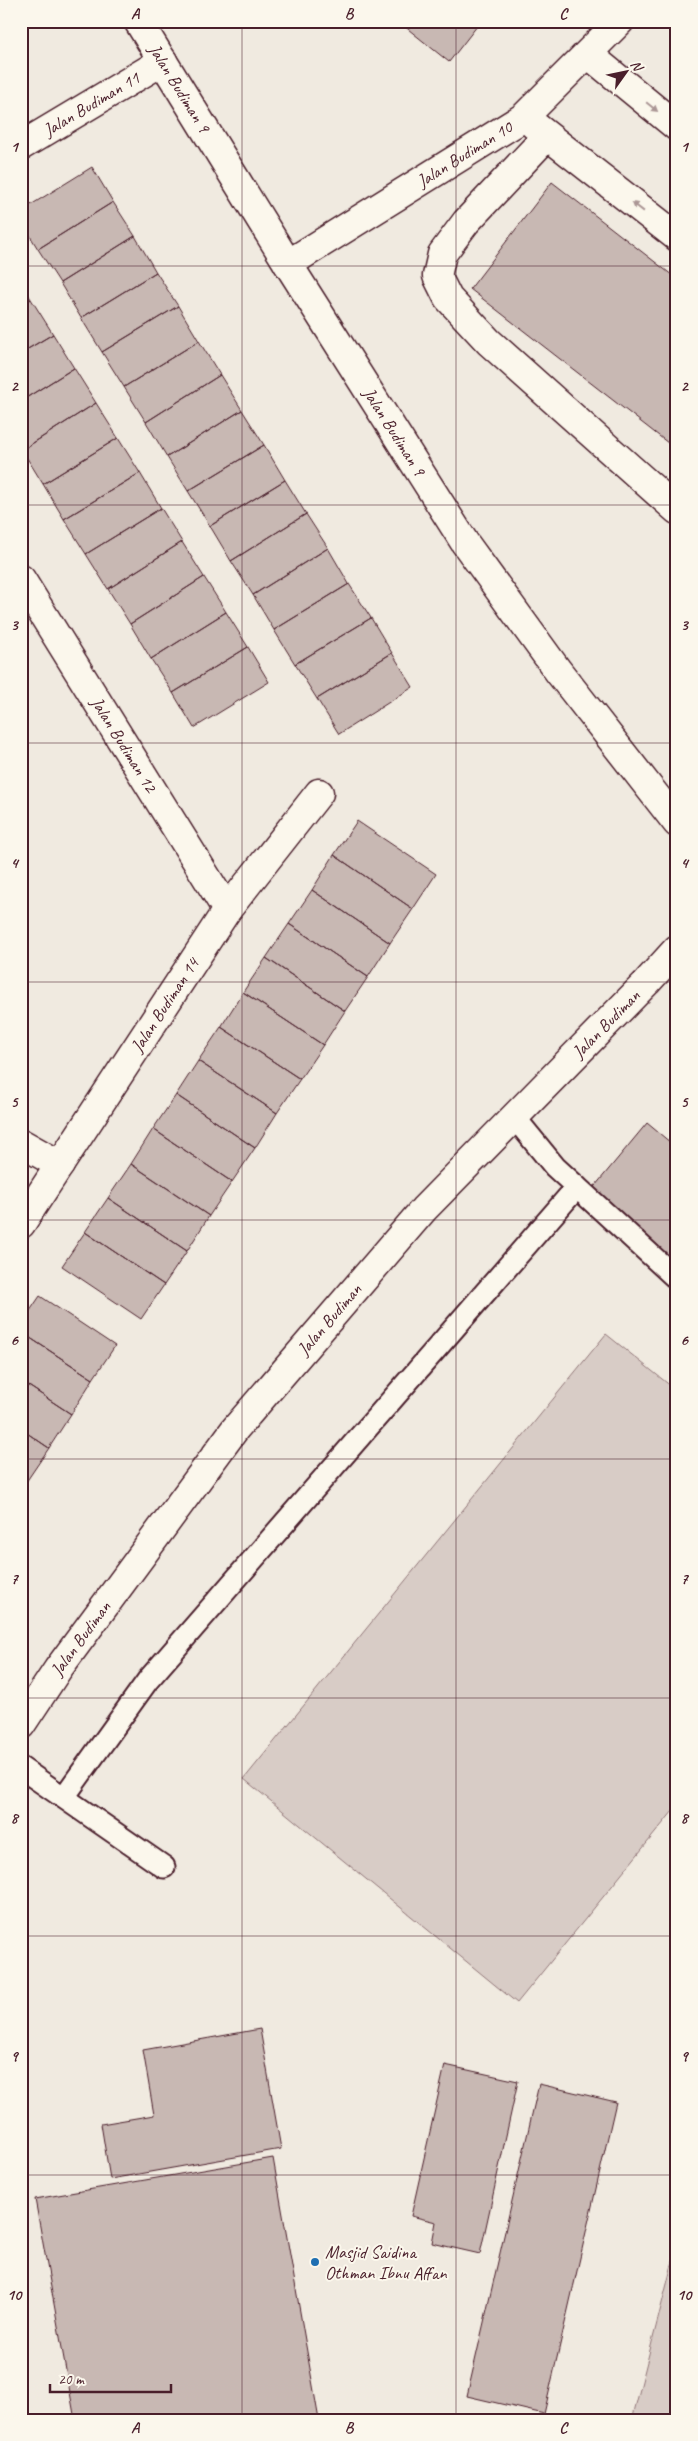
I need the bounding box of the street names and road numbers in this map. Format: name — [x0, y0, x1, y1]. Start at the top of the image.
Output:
street label: Jalan Budiman 9 — [143, 39, 216, 138]
street label: Jalan Budiman 11 — [38, 66, 144, 142]
street label: Jalan Budiman 10 — [412, 115, 518, 193]
street label: Jalan Budiman 9 — [358, 383, 431, 481]
street label: Jalan Budiman 12 — [86, 692, 163, 798]
street label: Jalan Budiman 14 — [125, 952, 205, 1057]
street label: Jalan Budiman — [567, 984, 645, 1063]
street label: Jalan Budiman — [292, 1278, 367, 1360]
street label: Jalan Budiman — [45, 1596, 116, 1681]

